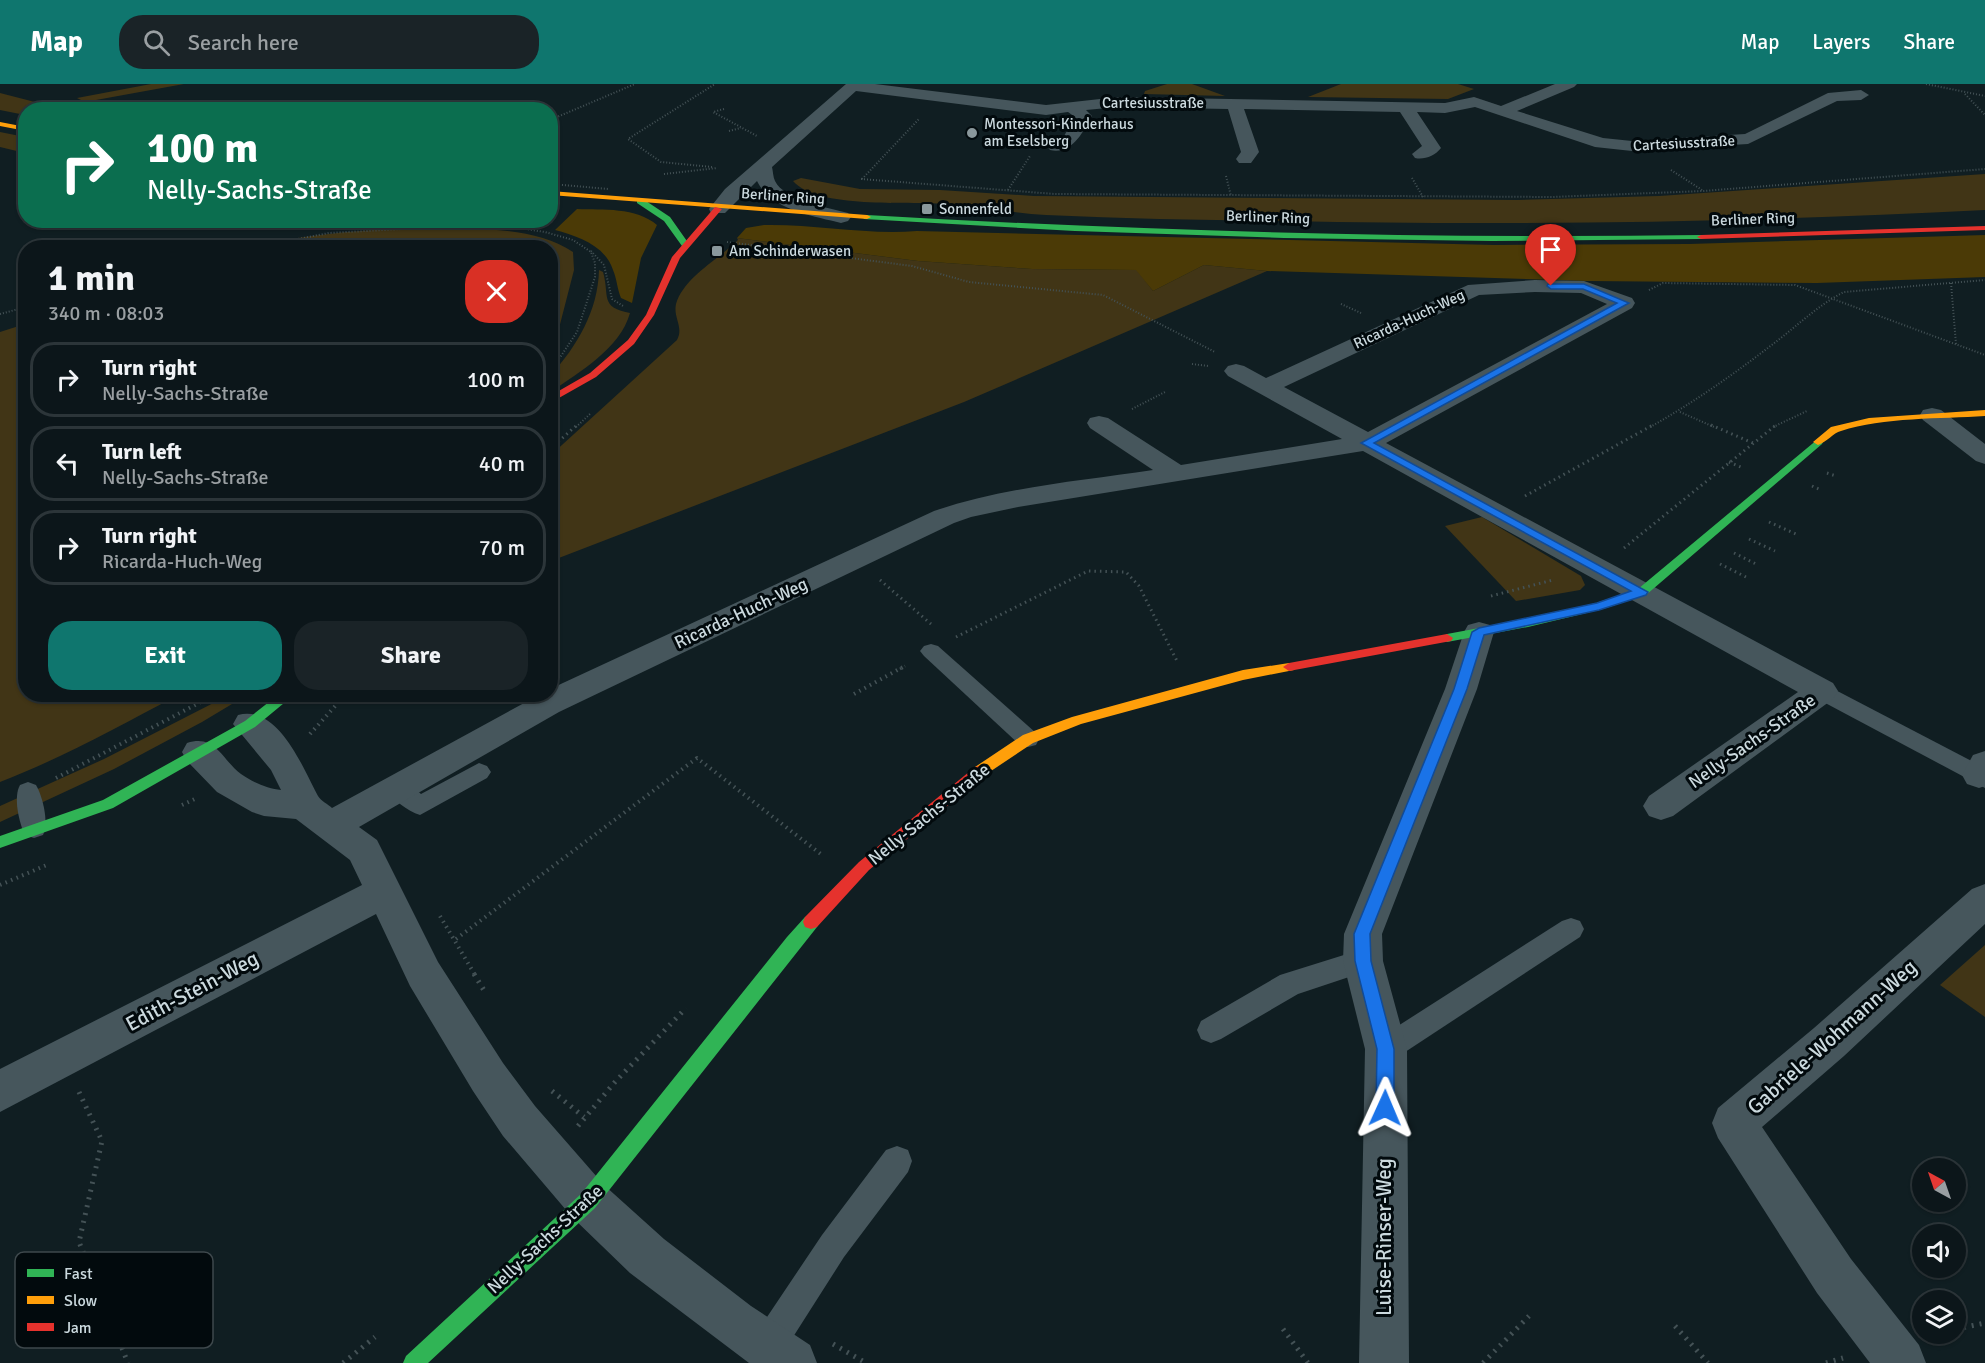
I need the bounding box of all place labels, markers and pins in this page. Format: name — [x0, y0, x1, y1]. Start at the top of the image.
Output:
place label: Montessori-Kinderhaus am Eselsberg — [984, 115, 1134, 150]
marker: Montessori-Kinderhaus am Eselsberg — [965, 126, 979, 140]
place label: Sonnenfeld — [939, 200, 1012, 218]
marker: Sonnenfeld — [920, 202, 934, 216]
pin — [1525, 224, 1576, 286]
place label: Am Schinderwasen — [729, 242, 851, 260]
marker: Am Schinderwasen — [710, 244, 724, 258]

